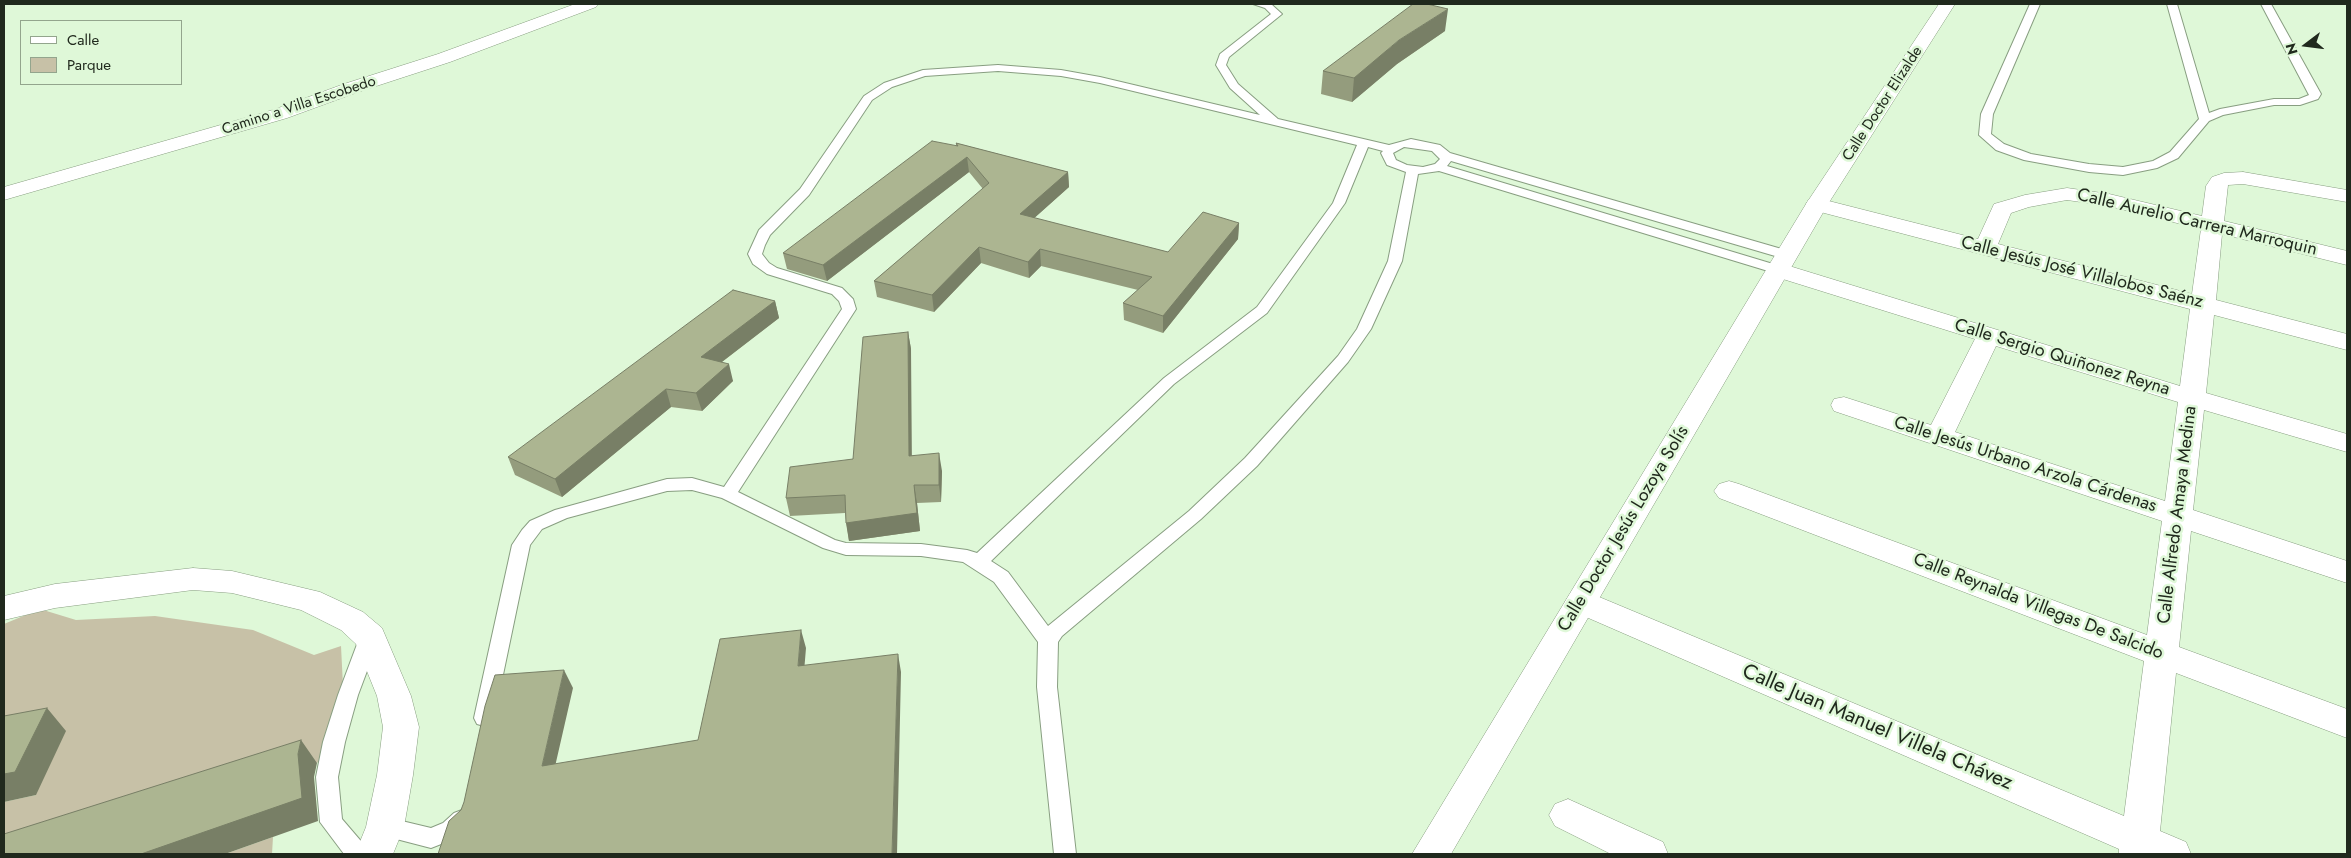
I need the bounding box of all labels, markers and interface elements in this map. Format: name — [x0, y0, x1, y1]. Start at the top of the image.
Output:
legend — [20, 20, 182, 85]
north arrow — [2281, 20, 2331, 70]
text: Calle — [67, 29, 99, 51]
text: N — [2280, 41, 2303, 57]
street label: Calle Doctor Elizalde — [1839, 43, 1927, 165]
text: Parque — [67, 54, 111, 76]
street label: Camino a Villa Escobedo — [220, 73, 378, 139]
street label: Calle Aurelio Carrera Marroquin — [2075, 185, 2319, 261]
street label: Calle Jesús José Villalobos Saénz — [1959, 232, 2205, 314]
street label: Calle Sergio Quiñonez Reyna — [1952, 315, 2172, 401]
street label: Calle Alfredo Amaya Medina — [2154, 405, 2202, 625]
street label: Calle Jesús Urbano Arzola Cárdenas — [1891, 412, 2159, 518]
street label: Calle Doctor Jesús Lozoya Solís — [1554, 422, 1694, 636]
street label: Calle Reynalda Villegas De Salcido — [1910, 549, 2166, 665]
street label: Calle Juan Manuel Villela Chávez — [1738, 659, 2016, 797]

